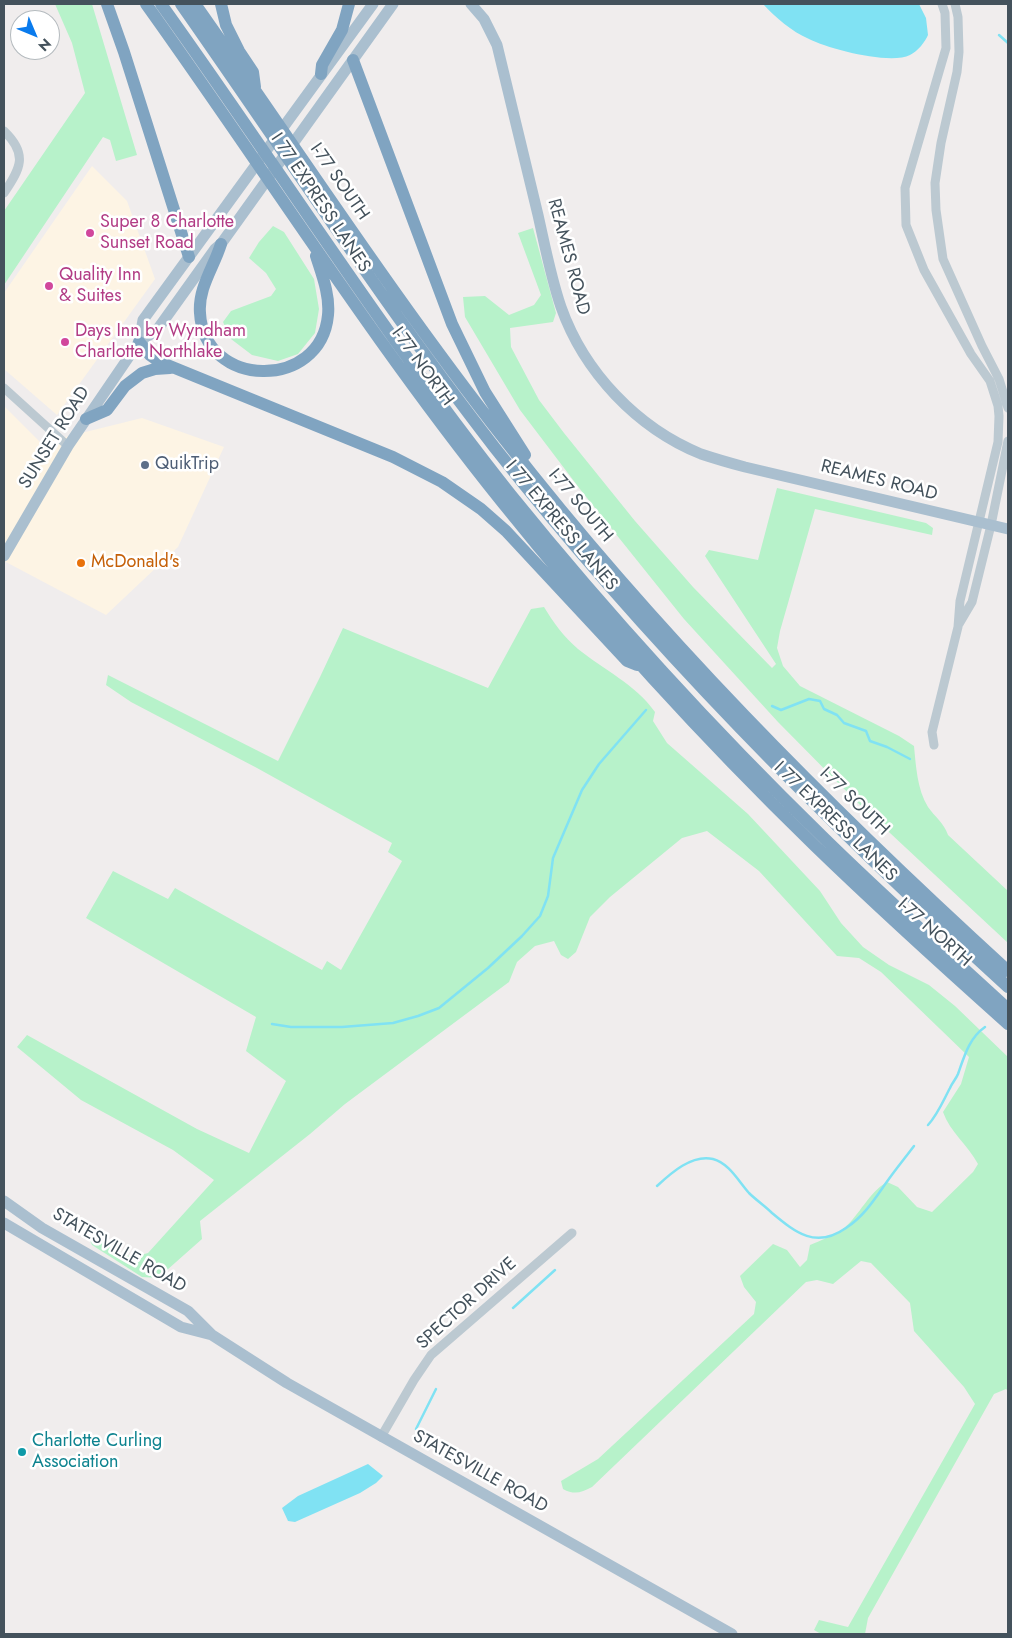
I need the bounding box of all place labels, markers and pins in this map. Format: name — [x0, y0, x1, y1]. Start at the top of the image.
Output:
place label: Super 8 Charlotte Sunset Road — [100, 212, 234, 254]
marker: Super 8 Charlotte Sunset Road — [84, 227, 96, 239]
place label: Quality Inn & Suites — [59, 265, 141, 308]
marker: Quality Inn & Suites — [43, 280, 55, 292]
place label: Days Inn by Wyndham Charlotte Northlake — [75, 321, 246, 364]
marker: Days Inn by Wyndham Charlotte Northlake — [59, 336, 71, 348]
place label: QuikTrip — [155, 454, 219, 476]
marker: QuikTrip — [139, 459, 151, 471]
place label: McDonald's — [91, 552, 179, 574]
marker: McDonald's — [75, 557, 87, 569]
place label: Charlotte Curling Association — [32, 1431, 162, 1474]
marker: Charlotte Curling Association — [16, 1446, 28, 1458]

